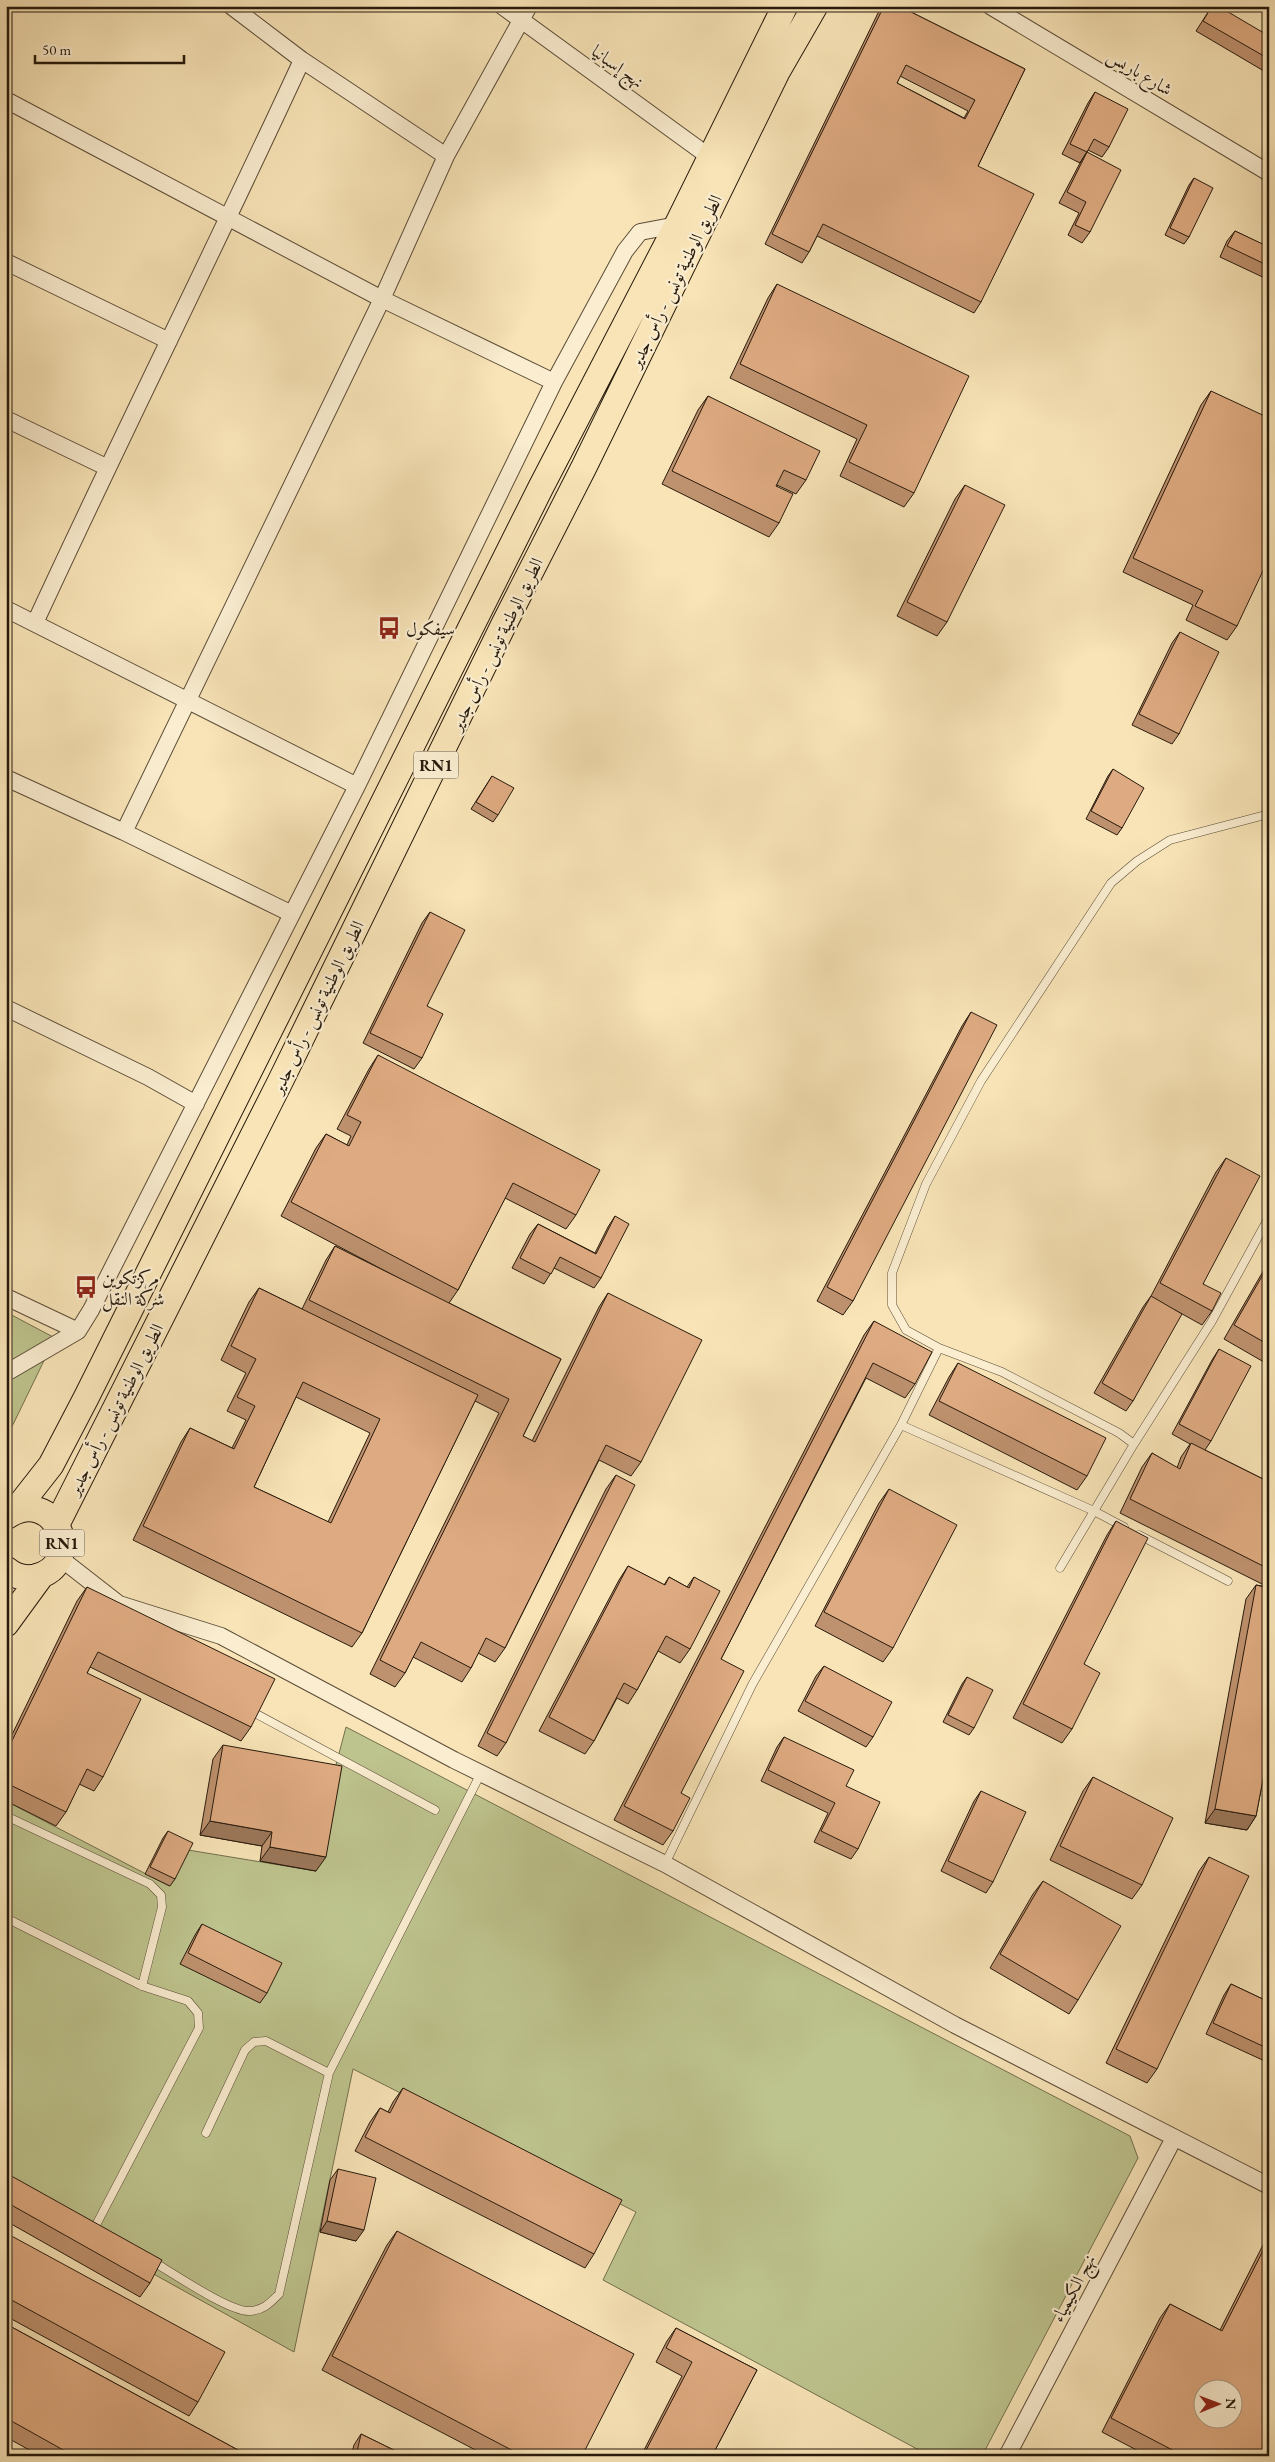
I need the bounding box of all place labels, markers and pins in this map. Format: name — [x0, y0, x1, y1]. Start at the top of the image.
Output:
bus stop icon: سيفكول — [376, 615, 402, 641]
place label: سيفكول — [406, 617, 455, 640]
place label: مركزتكوين شركة النقل — [102, 1266, 165, 1312]
bus stop icon: مركزتكوين شركة النقل — [73, 1274, 99, 1300]

